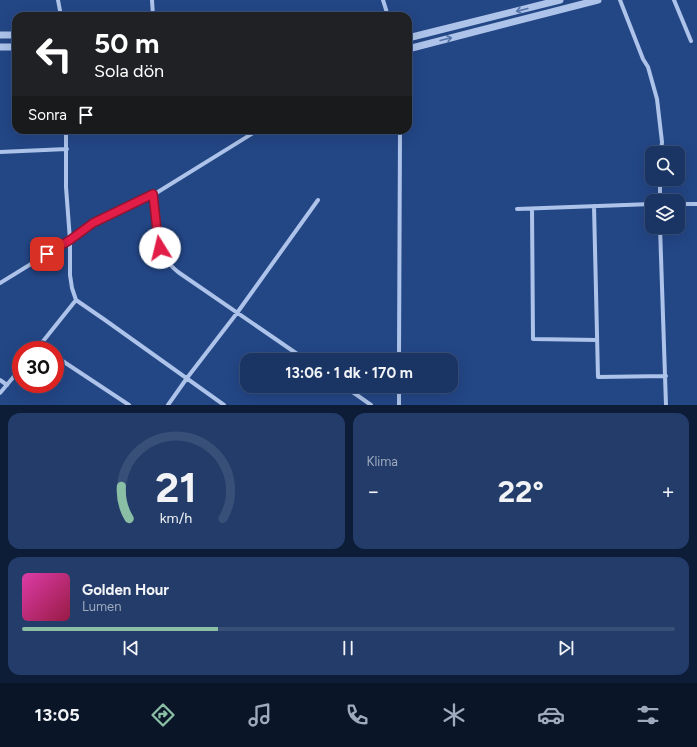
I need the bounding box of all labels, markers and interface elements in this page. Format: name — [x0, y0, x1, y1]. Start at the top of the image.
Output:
one-way arrow — [516, 6, 529, 14]
text: 50 m — [94, 26, 160, 60]
icon: left — [28, 28, 80, 80]
one-way arrow — [439, 35, 452, 42]
text: Sola dön — [94, 60, 164, 82]
icon: arrive — [75, 104, 97, 126]
text: Sonra — [28, 106, 67, 124]
map controls — [645, 146, 685, 234]
button: search — [645, 146, 685, 186]
button: layers — [645, 194, 685, 234]
position arrow — [139, 227, 181, 269]
pin — [30, 237, 64, 271]
icon: arrive — [36, 243, 58, 265]
speed limit sign: 30 — [12, 341, 64, 393]
text: 13:06 · 1 dk · 170 m — [285, 364, 413, 382]
text: Klima — [367, 454, 398, 469]
text: 21 — [155, 462, 197, 512]
text: 22° — [498, 473, 544, 510]
text: − — [367, 478, 380, 505]
text: + — [661, 478, 675, 505]
text: km/h — [160, 509, 193, 527]
text: Golden Hour — [82, 581, 169, 599]
text: Lumen — [82, 599, 121, 614]
icon: previous — [120, 637, 142, 659]
icon: pause — [337, 637, 359, 659]
icon: next — [555, 637, 577, 659]
icon: directions — [149, 701, 177, 729]
icon: music — [246, 701, 274, 729]
icon: phone — [343, 701, 371, 729]
icon: climate — [440, 701, 468, 729]
icon: car — [537, 701, 565, 729]
icon: filters — [634, 701, 662, 729]
text: 13:05 — [35, 704, 80, 726]

